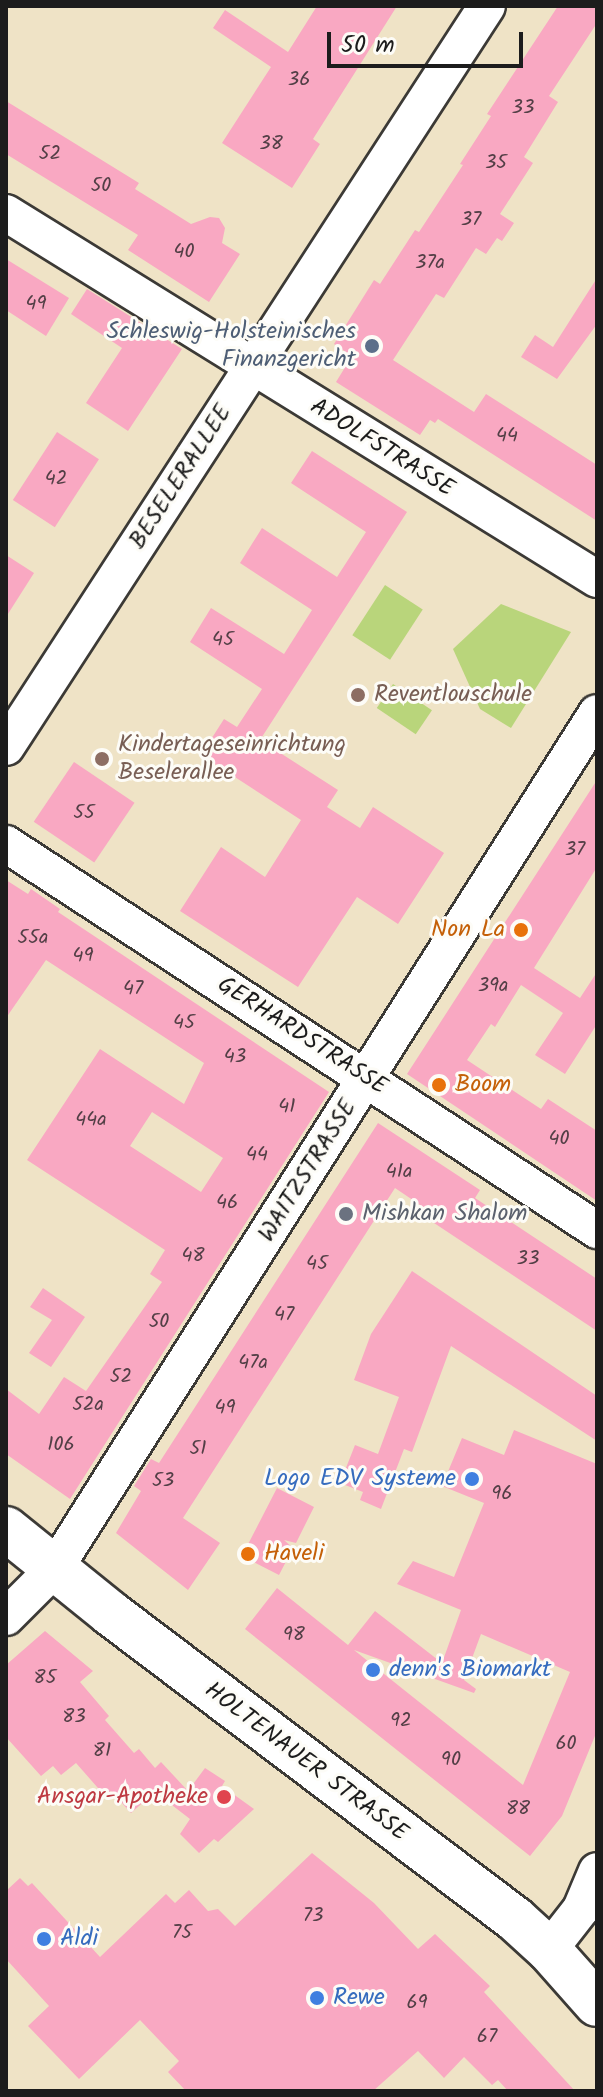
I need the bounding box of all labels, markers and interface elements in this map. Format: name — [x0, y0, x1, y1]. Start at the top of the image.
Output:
scale bar — [331, 16, 527, 66]
text: 50 m — [341, 26, 395, 65]
house number: 36 — [288, 68, 310, 92]
house number: 33 — [512, 96, 534, 120]
house number: 38 — [259, 132, 283, 156]
house number: 52 — [39, 142, 61, 166]
house number: 35 — [485, 151, 507, 175]
house number: 50 — [91, 174, 111, 198]
house number: 37 — [461, 208, 481, 232]
house number: 40 — [173, 240, 195, 264]
house number: 37a — [415, 251, 445, 275]
house number: 49 — [26, 292, 46, 316]
place label: Schleswig-Holsteinisches Finanzgericht — [106, 318, 356, 374]
marker: Schleswig-Holsteinisches Finanzgericht — [363, 337, 381, 355]
street label: ADOLFSTRASSE — [305, 392, 459, 504]
street label: BESELERALLEE — [124, 399, 238, 555]
house number: 44 — [496, 424, 518, 448]
house number: 42 — [45, 467, 67, 491]
house number: 45 — [212, 628, 234, 652]
place label: Reventlouschule — [374, 681, 532, 709]
marker: Reventlouschule — [349, 686, 367, 704]
place label: Kindertageseinrichtung Beselerallee — [118, 731, 346, 787]
marker: Kindertageseinrichtung Beselerallee — [93, 750, 111, 768]
house number: 55 — [73, 801, 95, 825]
house number: 37 — [565, 838, 585, 862]
place label: Non La — [431, 916, 505, 944]
marker: Non La — [512, 921, 530, 939]
house number: 55a — [18, 926, 48, 950]
house number: 49 — [73, 944, 93, 968]
street label: GERHARDSTRASSE — [212, 970, 392, 1102]
house number: 39a — [478, 974, 508, 998]
house number: 47 — [123, 977, 143, 1001]
house number: 45 — [173, 1011, 195, 1035]
house number: 43 — [224, 1045, 246, 1069]
place label: Boom — [455, 1071, 511, 1099]
marker: Boom — [430, 1076, 448, 1094]
street label: WAITZSTRASSE — [253, 1095, 363, 1247]
house number: 41 — [278, 1095, 296, 1119]
house number: 44a — [75, 1108, 107, 1132]
house number: 40 — [548, 1127, 570, 1151]
house number: 44 — [246, 1143, 268, 1167]
house number: 41a — [386, 1160, 412, 1184]
house number: 46 — [216, 1191, 238, 1215]
place label: Mishkan Shalom — [362, 1200, 527, 1228]
marker: Mishkan Shalom — [337, 1205, 355, 1223]
house number: 48 — [181, 1244, 205, 1268]
house number: 33 — [517, 1247, 539, 1271]
house number: 45 — [306, 1252, 328, 1276]
house number: 47 — [274, 1303, 294, 1327]
house number: 50 — [149, 1310, 169, 1334]
house number: 47a — [238, 1351, 268, 1375]
house number: 52 — [110, 1365, 132, 1389]
house number: 52a — [72, 1393, 104, 1417]
house number: 49 — [215, 1396, 235, 1420]
house number: 106 — [47, 1433, 75, 1457]
house number: 51 — [189, 1437, 207, 1461]
place label: Logo EDV Systeme — [264, 1465, 456, 1493]
house number: 53 — [152, 1469, 174, 1493]
marker: Logo EDV Systeme — [463, 1470, 481, 1488]
house number: 96 — [492, 1482, 512, 1506]
place label: Haveli — [264, 1540, 324, 1568]
marker: Haveli — [239, 1545, 257, 1563]
house number: 98 — [283, 1623, 305, 1647]
place label: denn's Biomarkt — [389, 1656, 551, 1684]
marker: denn's Biomarkt — [364, 1661, 382, 1679]
house number: 85 — [34, 1666, 56, 1690]
street label: HOLTENAUER STRASSE — [199, 1676, 413, 1848]
house number: 83 — [62, 1705, 86, 1729]
house number: 92 — [390, 1709, 412, 1733]
house number: 60 — [555, 1732, 577, 1756]
house number: 81 — [93, 1739, 111, 1763]
house number: 90 — [441, 1748, 461, 1772]
place label: Ansgar-Apotheke — [37, 1783, 208, 1811]
marker: Ansgar-Apotheke — [215, 1788, 233, 1806]
house number: 88 — [506, 1797, 530, 1821]
house number: 73 — [303, 1904, 323, 1928]
house number: 75 — [172, 1921, 192, 1945]
place label: Aldi — [60, 1925, 98, 1953]
marker: Aldi — [35, 1930, 53, 1948]
place label: Rewe — [333, 1984, 385, 2012]
marker: Rewe — [308, 1989, 326, 2007]
house number: 69 — [407, 1991, 427, 2015]
house number: 67 — [477, 2025, 497, 2049]

